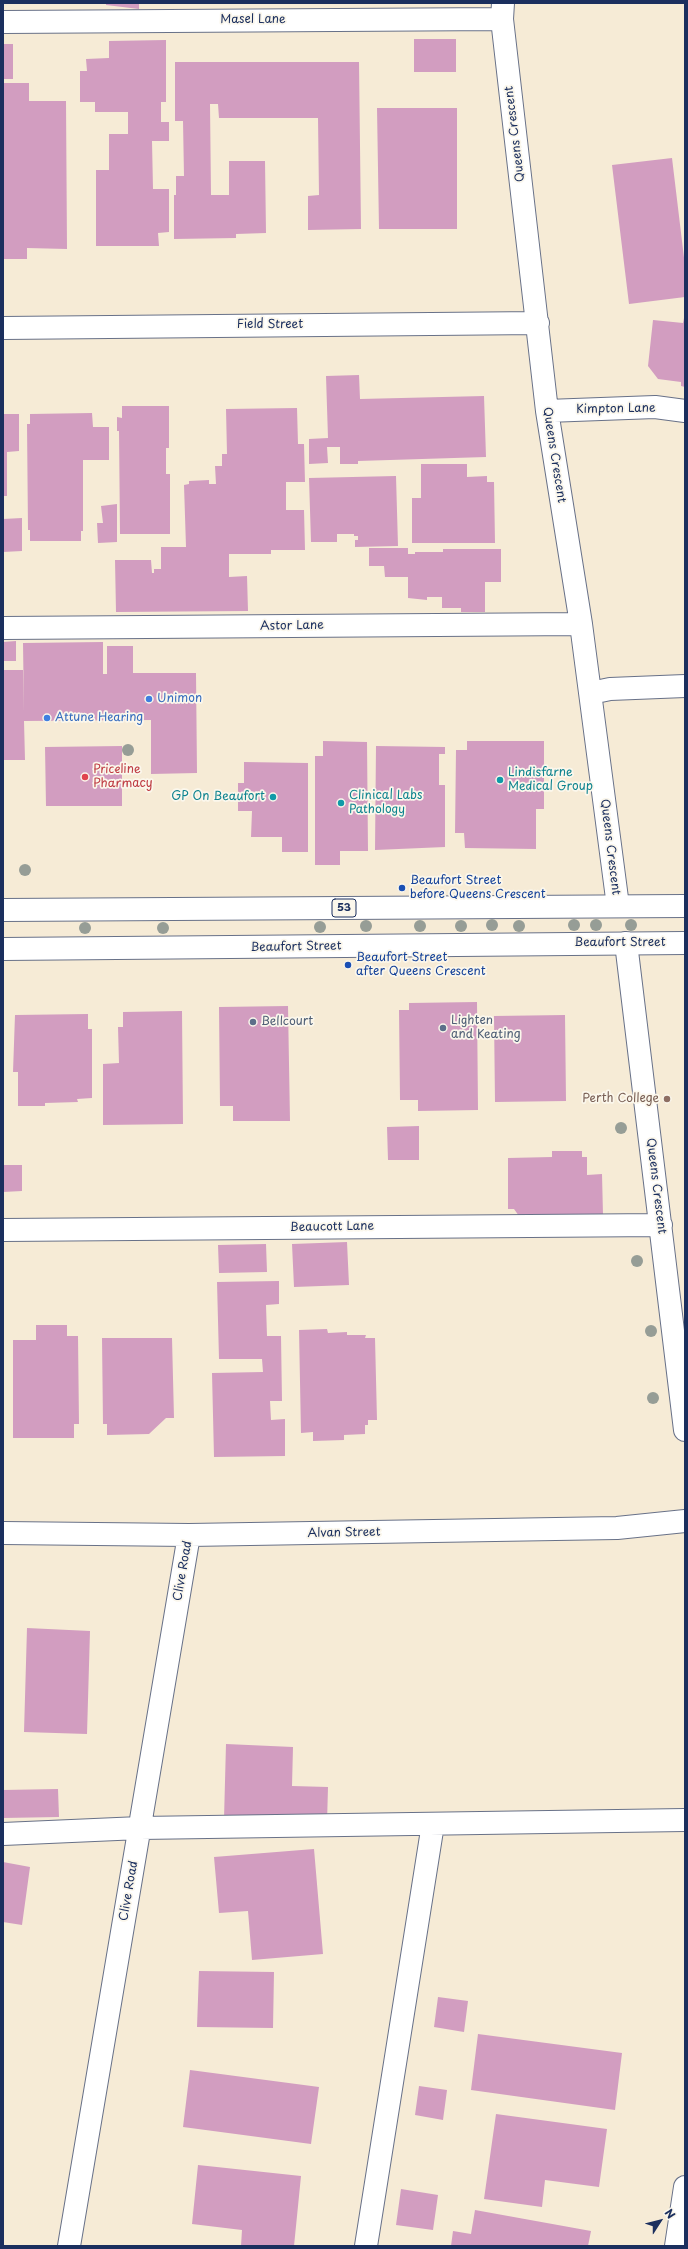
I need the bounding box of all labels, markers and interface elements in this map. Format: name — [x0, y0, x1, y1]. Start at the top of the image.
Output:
street label: Masel Lane — [220, 13, 286, 27]
street label: Queens Crescent — [502, 85, 528, 183]
street label: Field Street — [237, 318, 303, 332]
street label: Kimpton Lane — [576, 401, 656, 417]
street label: Queens Crescent — [539, 406, 569, 504]
street label: Astor Lane — [260, 618, 324, 634]
place label: Unimon — [157, 692, 202, 706]
marker: Unimon — [144, 694, 154, 704]
place label: Attune Hearing — [55, 711, 143, 725]
marker: Attune Hearing — [42, 713, 52, 723]
place label: Priceline Pharmacy — [93, 763, 153, 791]
place label: Lindisfarne Medical Group — [508, 766, 593, 794]
marker: Priceline Pharmacy — [80, 772, 90, 782]
marker: Lindisfarne Medical Group — [495, 775, 505, 785]
place label: Clinical Labs Pathology — [349, 789, 422, 817]
place label: GP On Beaufort — [171, 790, 265, 804]
marker: GP On Beaufort — [268, 792, 278, 802]
marker: Clinical Labs Pathology — [336, 798, 346, 808]
street label: Queens Crescent — [597, 798, 623, 896]
place label: Beaufort Street before Queens Crescent — [410, 874, 546, 902]
marker: Beaufort Street before Queens Crescent — [397, 883, 407, 893]
road number: 53 — [332, 899, 356, 917]
street label: Beaufort Street — [574, 936, 666, 950]
street label: Beaufort Street — [250, 939, 342, 955]
place label: Beaufort Street after Queens Crescent — [356, 951, 486, 979]
marker: Beaufort Street after Queens Crescent — [343, 960, 353, 970]
place label: Lighten and Keating — [451, 1014, 521, 1042]
place label: Bellcourt — [261, 1015, 313, 1029]
marker: Bellcourt — [248, 1017, 258, 1027]
marker: Lighten and Keating — [438, 1023, 448, 1033]
place label: Perth College — [582, 1092, 659, 1106]
marker: Perth College — [662, 1094, 672, 1104]
street label: Queens Crescent — [643, 1137, 669, 1235]
street label: Beaucott Lane — [290, 1219, 374, 1235]
street label: Alvan Street — [307, 1525, 381, 1541]
street label: Clive Road — [171, 1540, 195, 1602]
street label: Clive Road — [117, 1860, 141, 1922]
north arrow — [640, 2201, 680, 2241]
text: N — [661, 2205, 680, 2222]

